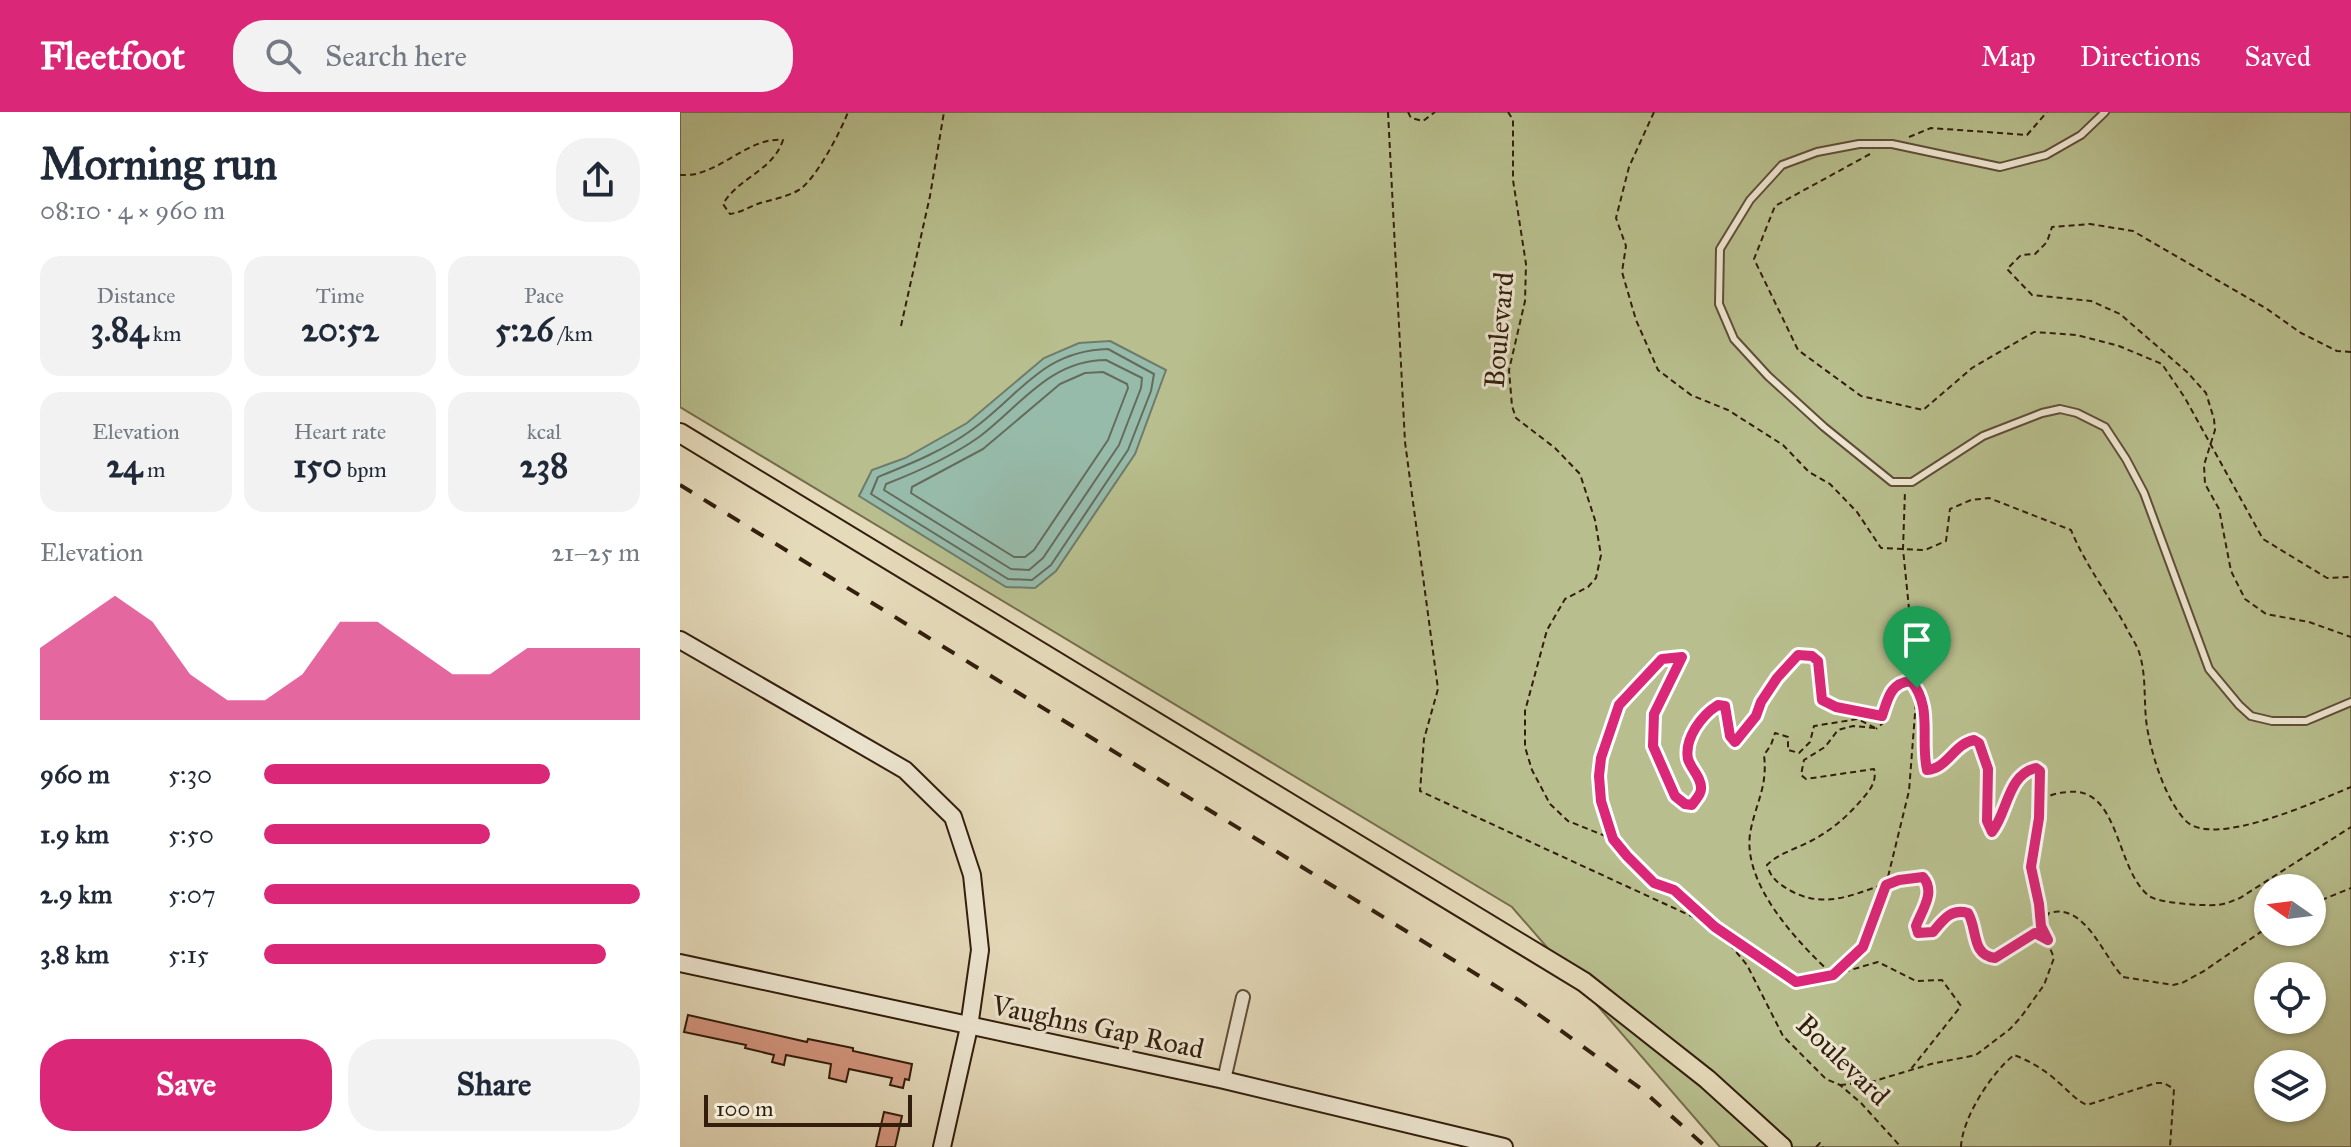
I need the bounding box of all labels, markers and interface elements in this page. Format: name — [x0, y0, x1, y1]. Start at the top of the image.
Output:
search box — [233, 20, 793, 92]
text: Fleetfoot — [40, 33, 185, 79]
icon: search — [261, 34, 305, 78]
text: Search here — [325, 38, 467, 74]
text: Map — [1981, 39, 2036, 74]
text: Directions — [2080, 39, 2201, 74]
text: Saved — [2245, 39, 2311, 74]
text: Morning run — [40, 137, 277, 191]
button: share — [556, 138, 640, 222]
text: 08:10 · 4 × 960 m — [40, 194, 225, 226]
street label: Boulevard — [1476, 270, 1522, 390]
text: Distance — [97, 282, 175, 309]
text: Time — [316, 282, 364, 309]
text: Pace — [524, 282, 564, 309]
text: 3.84 — [90, 309, 148, 350]
text: 20:52 — [301, 309, 379, 350]
text: 5:26 — [495, 309, 554, 350]
text: km — [148, 320, 182, 347]
text: /km — [554, 320, 593, 347]
text: Elevation — [92, 418, 180, 445]
text: Heart rate — [294, 418, 386, 445]
text: kcal — [527, 418, 561, 445]
text: 24 — [107, 445, 142, 486]
text: 150 — [293, 445, 342, 486]
text: 238 — [520, 445, 568, 486]
text: m — [142, 456, 165, 483]
text: bpm — [342, 456, 387, 483]
text: Elevation — [40, 536, 143, 568]
text: 21–25 m — [551, 536, 640, 568]
pin — [1883, 606, 1951, 688]
icon: arrive — [1895, 618, 1939, 662]
text: 960 m — [40, 758, 110, 790]
text: 5:30 — [168, 758, 212, 790]
text: 1.9 km — [40, 818, 109, 850]
text: 5:50 — [168, 818, 214, 850]
north arrow — [2254, 874, 2326, 946]
map controls — [2254, 874, 2326, 1122]
text: 2.9 km — [40, 878, 112, 910]
text: 5:07 — [168, 878, 216, 910]
text: 3.8 km — [40, 938, 109, 970]
text: 5:15 — [168, 938, 209, 970]
button: locate — [2254, 962, 2326, 1034]
street label: Vaughns Gap Road — [988, 987, 1207, 1067]
street label: Boulevard — [1789, 1007, 1897, 1113]
button: Save — [40, 1039, 332, 1131]
button: Share — [348, 1039, 640, 1131]
button: layers — [2254, 1050, 2326, 1122]
scale bar — [704, 1091, 912, 1127]
text: 100 m — [716, 1095, 773, 1122]

